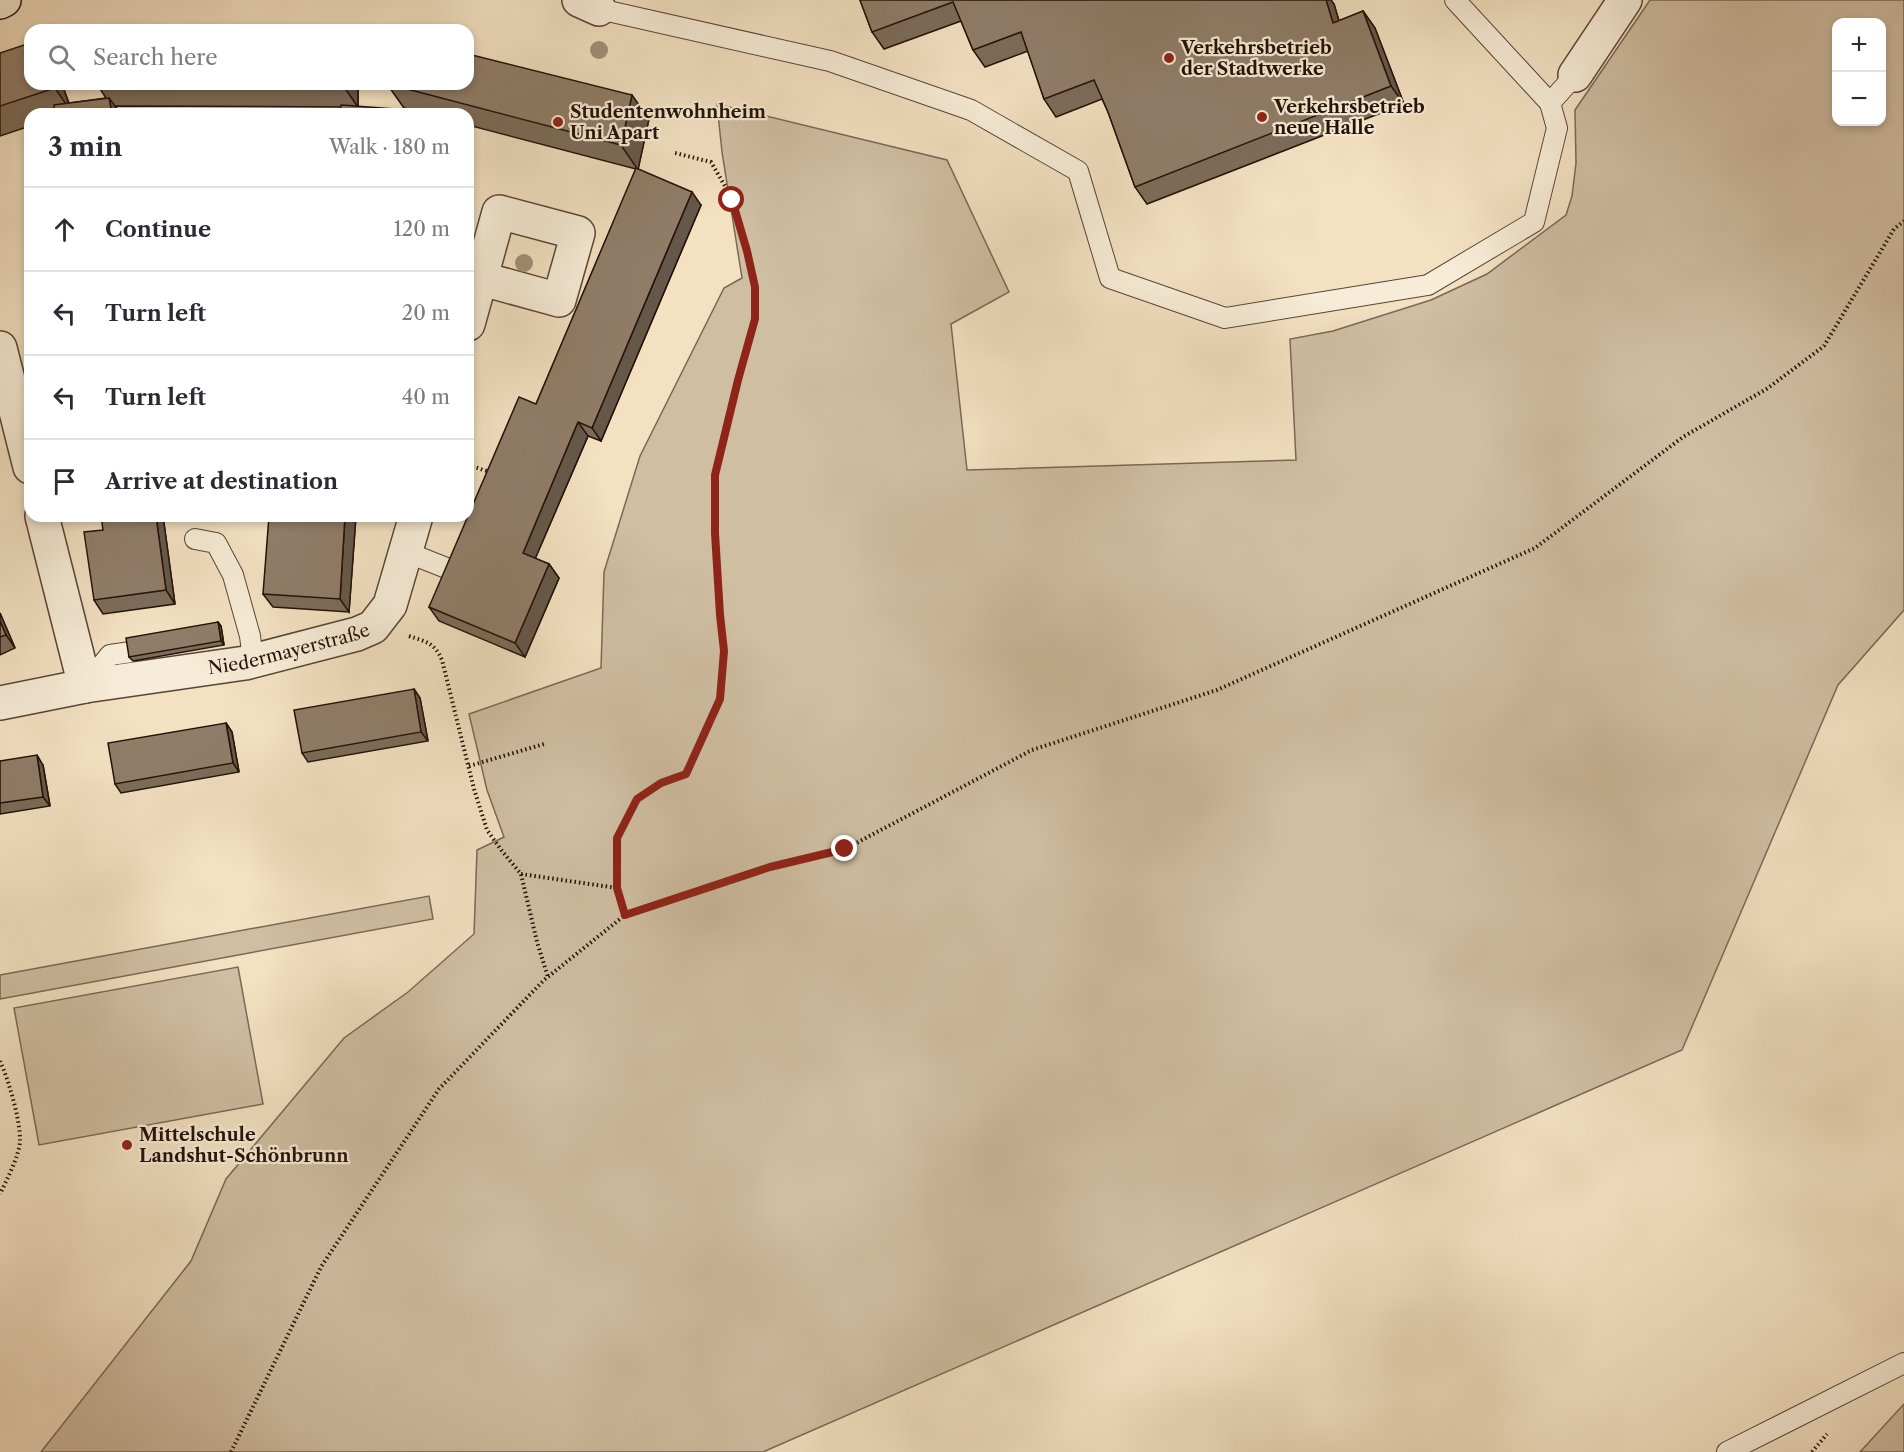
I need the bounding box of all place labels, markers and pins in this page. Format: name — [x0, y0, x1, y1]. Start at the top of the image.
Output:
place label: Verkehrsbetrieb der Stadtwerke — [1180, 37, 1332, 80]
marker: Verkehrsbetrieb der Stadtwerke — [1162, 51, 1176, 65]
place label: Verkehrsbetrieb neue Halle — [1273, 96, 1425, 139]
place label: Studentenwohnheim Uni Apart — [570, 101, 766, 144]
marker: Verkehrsbetrieb neue Halle — [1255, 110, 1269, 124]
marker: Studentenwohnheim Uni Apart — [551, 115, 565, 129]
place label: Mittelschule Landshut-Schönbrunn — [139, 1124, 349, 1167]
marker: Mittelschule Landshut-Schönbrunn — [120, 1138, 134, 1152]

